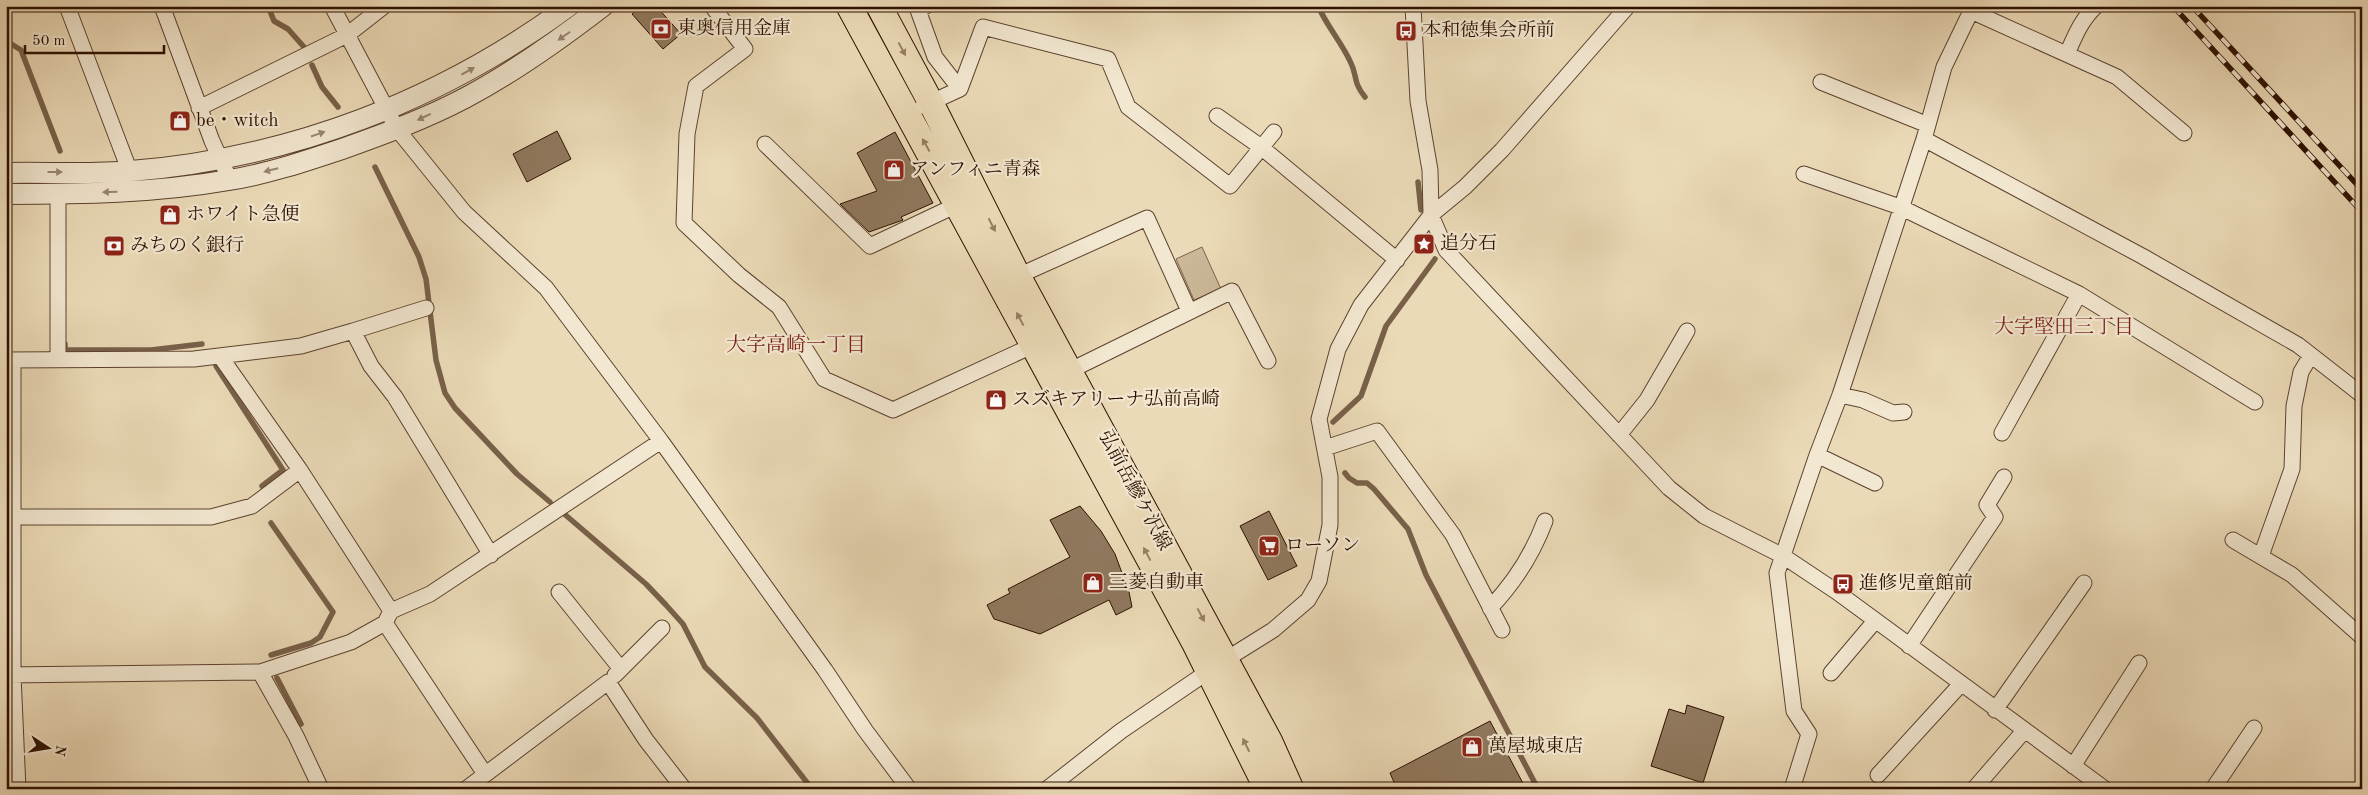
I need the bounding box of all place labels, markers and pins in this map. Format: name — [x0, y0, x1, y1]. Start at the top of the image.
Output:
bank icon: 東奥信用金庫 — [649, 17, 673, 41]
place label: 東奥信用金庫 — [677, 17, 791, 39]
bus stop icon: 本和徳集会所前 — [1394, 19, 1418, 43]
place label: 本和徳集会所前 — [1422, 19, 1555, 41]
shop icon: be・witch — [168, 109, 192, 133]
place label: be・witch — [196, 112, 279, 131]
shop icon: アンフィニ青森 — [882, 158, 906, 182]
place label: アンフィニ青森 — [910, 159, 1041, 180]
shop icon: ホワイト急便 — [158, 203, 182, 227]
place label: ホワイト急便 — [186, 203, 299, 225]
place icon: 追分石 — [1412, 232, 1436, 256]
place label: 追分石 — [1440, 233, 1497, 254]
bank icon: みちのく銀行 — [102, 234, 126, 258]
place label: みちのく銀行 — [130, 235, 244, 256]
shop icon: スズキアリーナ弘前高崎 — [984, 388, 1008, 412]
place label: スズキアリーナ弘前高崎 — [1012, 389, 1220, 410]
supermarket icon: ローソン — [1257, 534, 1281, 558]
place label: ローソン — [1285, 537, 1360, 556]
shop icon: 三菱自動車 — [1081, 571, 1105, 595]
place label: 三菱自動車 — [1109, 571, 1204, 593]
bus stop icon: 進修児童館前 — [1831, 572, 1855, 596]
place label: 進修児童館前 — [1859, 573, 1973, 594]
shop icon: 萬屋城東店 — [1460, 735, 1484, 759]
place label: 萬屋城東店 — [1488, 735, 1583, 757]

